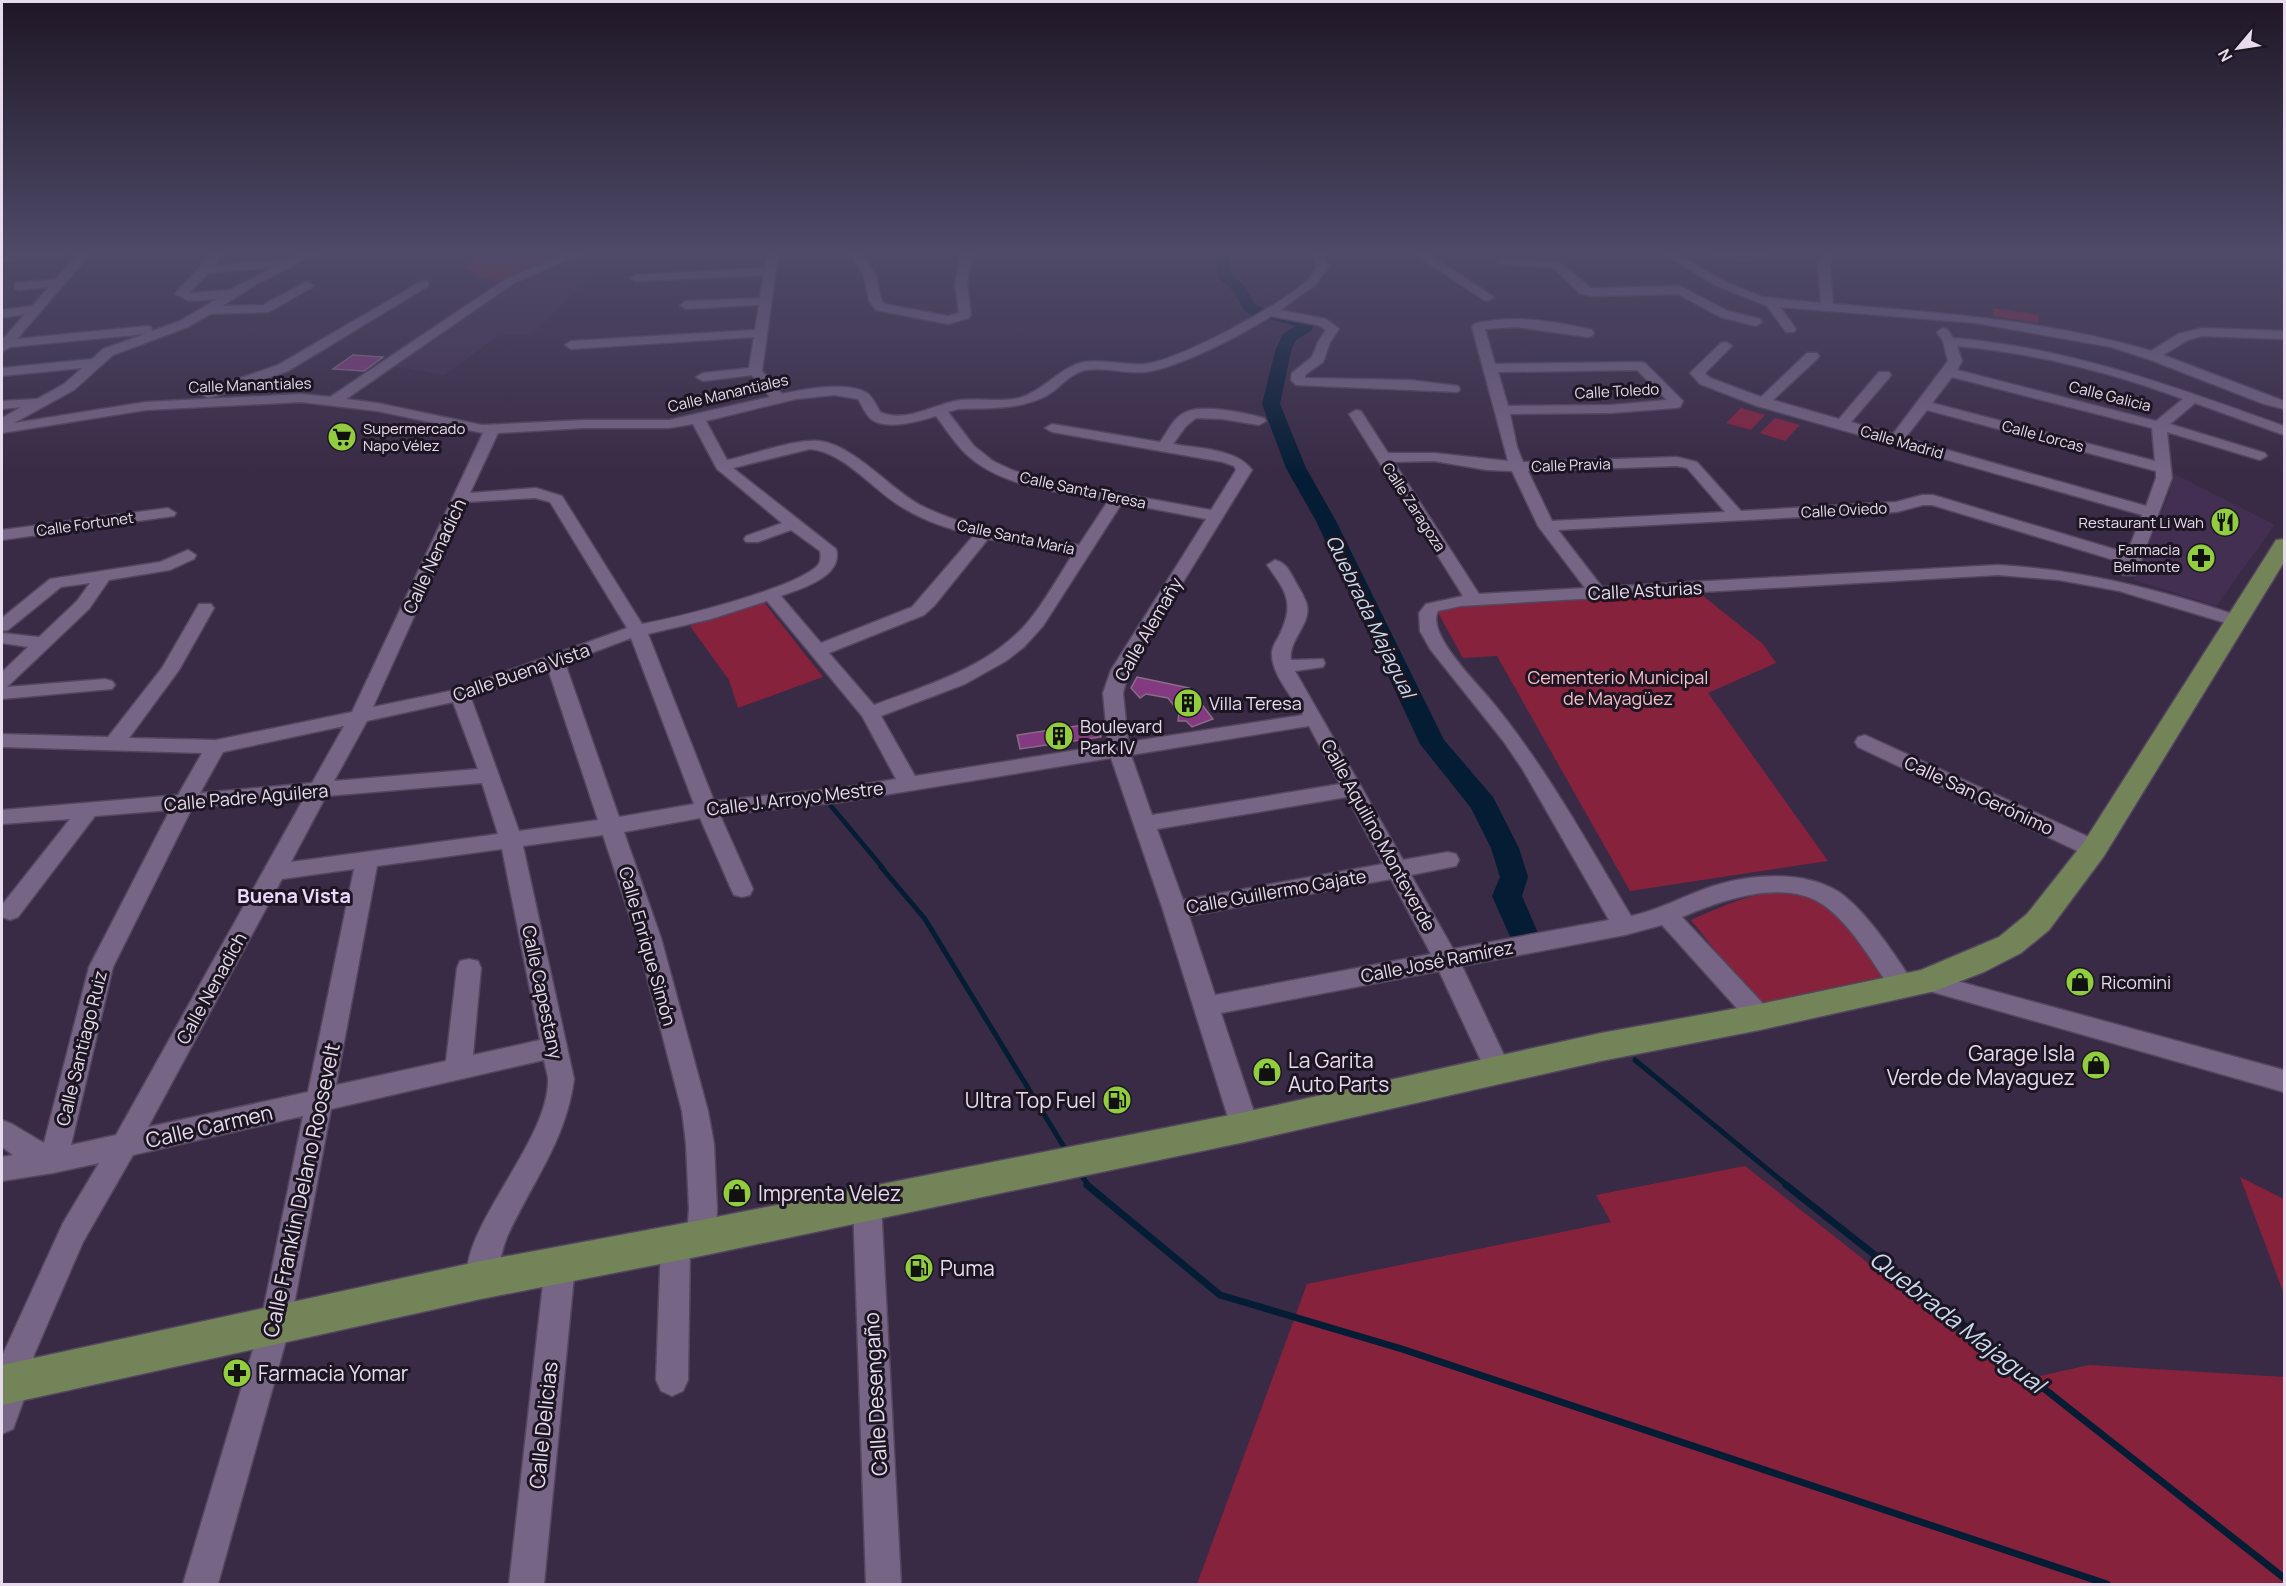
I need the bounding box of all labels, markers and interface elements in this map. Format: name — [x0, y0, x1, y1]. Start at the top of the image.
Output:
north arrow — [2208, 18, 2268, 78]
text: N — [2212, 45, 2237, 66]
street label: Calle Manantiales — [666, 369, 790, 417]
street label: Calle Manantiales — [188, 372, 312, 398]
street label: Calle Galicia — [2067, 376, 2153, 416]
street label: Calle Toledo — [1574, 378, 1660, 404]
street label: Calle Lorcas — [2000, 415, 2086, 457]
place label: Supermercado Napo Vélez — [363, 418, 465, 456]
street label: Calle Madrid — [1858, 420, 1946, 464]
supermarket icon: Supermercado Napo Vélez — [326, 421, 358, 453]
street label: Calle Pravia — [1531, 453, 1611, 477]
street label: Calle Zaragoza — [1377, 458, 1451, 556]
street label: Calle Santa Teresa — [1018, 466, 1148, 514]
street label: Calle Nenadich — [397, 495, 471, 617]
street label: Calle Oviedo — [1800, 497, 1888, 523]
restaurant icon: Restaurant Li Wah — [2209, 506, 2241, 538]
street label: Calle Fortunet — [35, 507, 135, 541]
place label: Restaurant Li Wah — [2079, 512, 2204, 533]
street label: Calle Santa María — [955, 514, 1077, 560]
water label: Quebrada Majagual — [1320, 530, 1423, 704]
place label: Farmacia Belmonte — [2114, 539, 2180, 577]
pharmacy icon: Farmacia Belmonte — [2185, 542, 2217, 574]
street label: Calle Alemañy — [1108, 572, 1188, 686]
street label: Calle Asturias — [1587, 575, 1703, 605]
street label: Calle Buena Vista — [449, 637, 593, 707]
park label: Cementerio Municipal de Mayagüez — [1527, 665, 1709, 710]
building icon: Villa Teresa — [1172, 687, 1204, 719]
place label: Villa Teresa — [1209, 691, 1302, 715]
place label: Boulevard Park IV — [1080, 714, 1162, 759]
building icon: Boulevard Park IV — [1043, 720, 1075, 752]
street label: Calle Aquilino Monteverde — [1316, 735, 1442, 935]
street label: Calle San Gerónimo — [1901, 750, 2057, 840]
street label: Calle J. Arroyo Mestre — [705, 775, 885, 821]
street label: Calle Padre Aguilera — [163, 778, 329, 816]
street label: Calle Guillermo Gajate — [1184, 863, 1368, 919]
street label: Calle Enrique Simón — [614, 864, 682, 1028]
district label: Buena Vista — [237, 882, 351, 909]
street label: Calle Capestany — [517, 923, 569, 1061]
street label: Calle Nenadich — [170, 928, 252, 1048]
street label: Calle José Ramírez — [1359, 934, 1515, 988]
shop icon: Ricomini — [2064, 966, 2096, 998]
street label: Calle Santiago Ruiz — [50, 968, 112, 1128]
place label: Ricomini — [2101, 970, 2171, 994]
place label: Garage Isla Verde de Mayaguez — [1887, 1039, 2075, 1091]
street label: Calle Franklin Delano Roosevelt — [256, 1040, 346, 1340]
place label: La Garita Auto Parts — [1288, 1046, 1389, 1098]
shop icon: Garage Isla Verde de Mayaguez — [2080, 1049, 2112, 1081]
shop icon: La Garita Auto Parts — [1251, 1056, 1283, 1088]
fuel station icon: Ultra Top Fuel — [1101, 1084, 1133, 1116]
place label: Ultra Top Fuel — [965, 1086, 1096, 1114]
street label: Calle Carmen — [143, 1098, 275, 1154]
shop icon: Imprenta Velez — [721, 1177, 753, 1209]
place label: Imprenta Velez — [758, 1179, 901, 1207]
water label: Quebrada Majagual — [1864, 1242, 2055, 1402]
fuel station icon: Puma — [903, 1252, 935, 1284]
place label: Puma — [940, 1254, 995, 1282]
street label: Calle Desengaño — [857, 1311, 893, 1477]
pharmacy icon: Farmacia Yomar — [221, 1357, 253, 1389]
place label: Farmacia Yomar — [258, 1359, 409, 1387]
street label: Calle Delicias — [522, 1360, 564, 1490]

